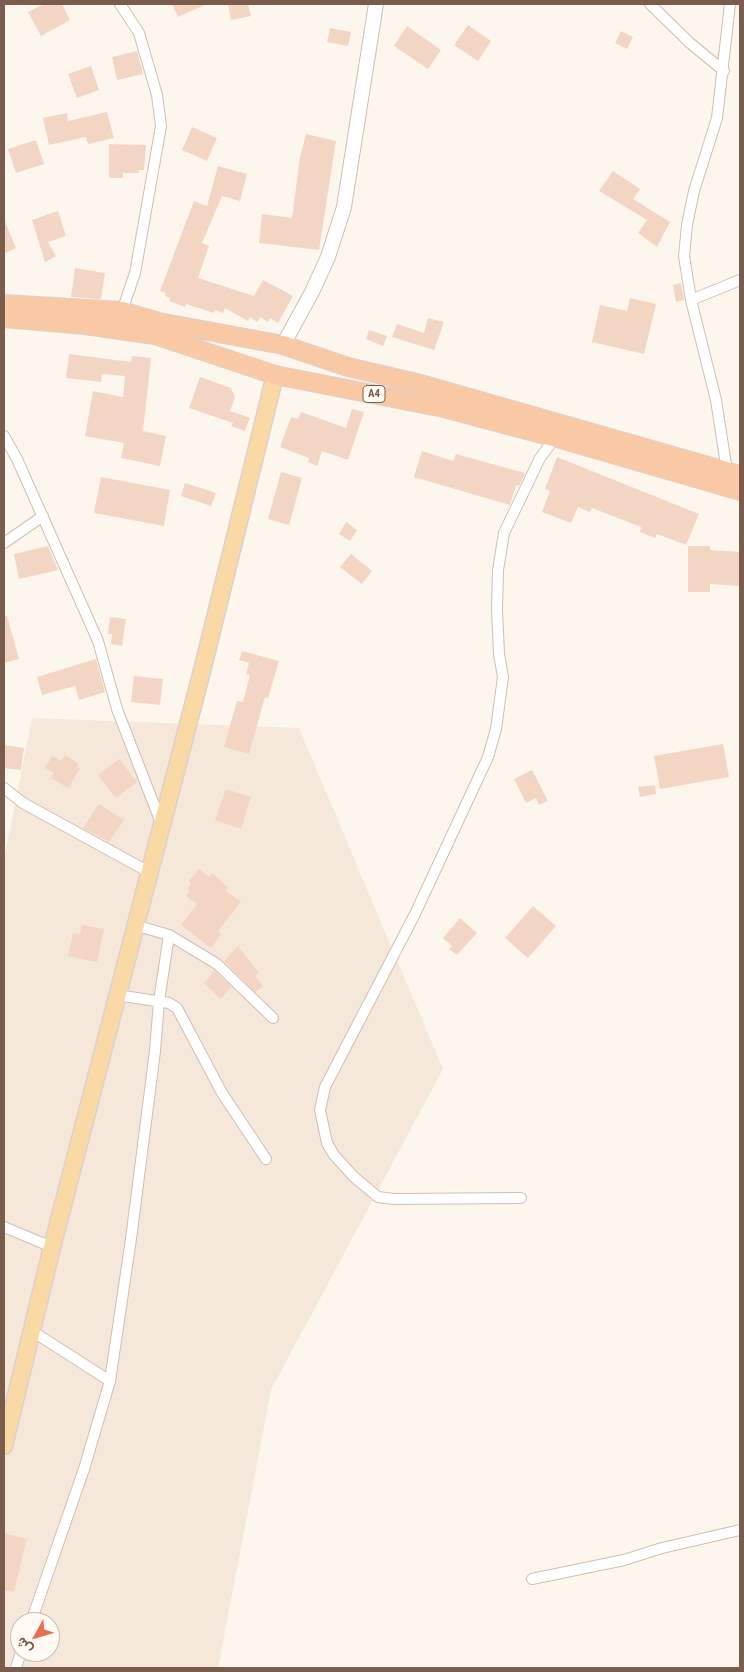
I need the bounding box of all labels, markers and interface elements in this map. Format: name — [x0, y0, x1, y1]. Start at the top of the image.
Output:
road number: A4 — [363, 386, 385, 402]
north arrow — [10, 1612, 60, 1662]
text: ش — [13, 1634, 36, 1657]

